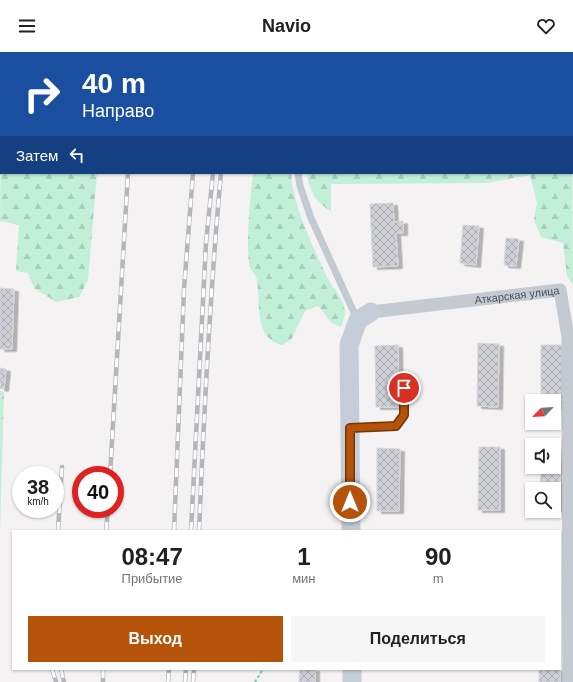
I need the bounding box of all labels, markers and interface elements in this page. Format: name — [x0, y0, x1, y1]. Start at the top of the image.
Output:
icon: menu — [16, 15, 38, 37]
icon: heart — [535, 15, 557, 37]
text: Navio — [262, 16, 311, 36]
icon: right — [16, 68, 68, 120]
text: 40 m — [82, 68, 146, 99]
text: Направо — [82, 101, 154, 121]
icon: left — [66, 144, 88, 166]
text: Затем — [16, 147, 58, 164]
street label: Аткарская улица — [474, 284, 561, 306]
pin — [387, 371, 421, 405]
icon: arrive — [393, 377, 415, 399]
north arrow — [525, 394, 561, 430]
map controls — [525, 394, 561, 518]
button: sound — [525, 438, 561, 474]
speed limit sign: 40 — [72, 466, 124, 518]
text: 38 — [27, 476, 49, 498]
position arrow — [329, 481, 371, 523]
button: search — [525, 482, 561, 518]
text: km/h — [27, 496, 49, 507]
text: 08:47 — [121, 543, 183, 570]
text: 1 — [297, 543, 311, 570]
text: 90 — [425, 543, 452, 570]
text: Прибытие — [122, 571, 183, 586]
text: мин — [292, 571, 316, 586]
text: m — [433, 571, 444, 586]
button: Выход — [28, 616, 283, 662]
button: Поделиться — [291, 616, 545, 662]

